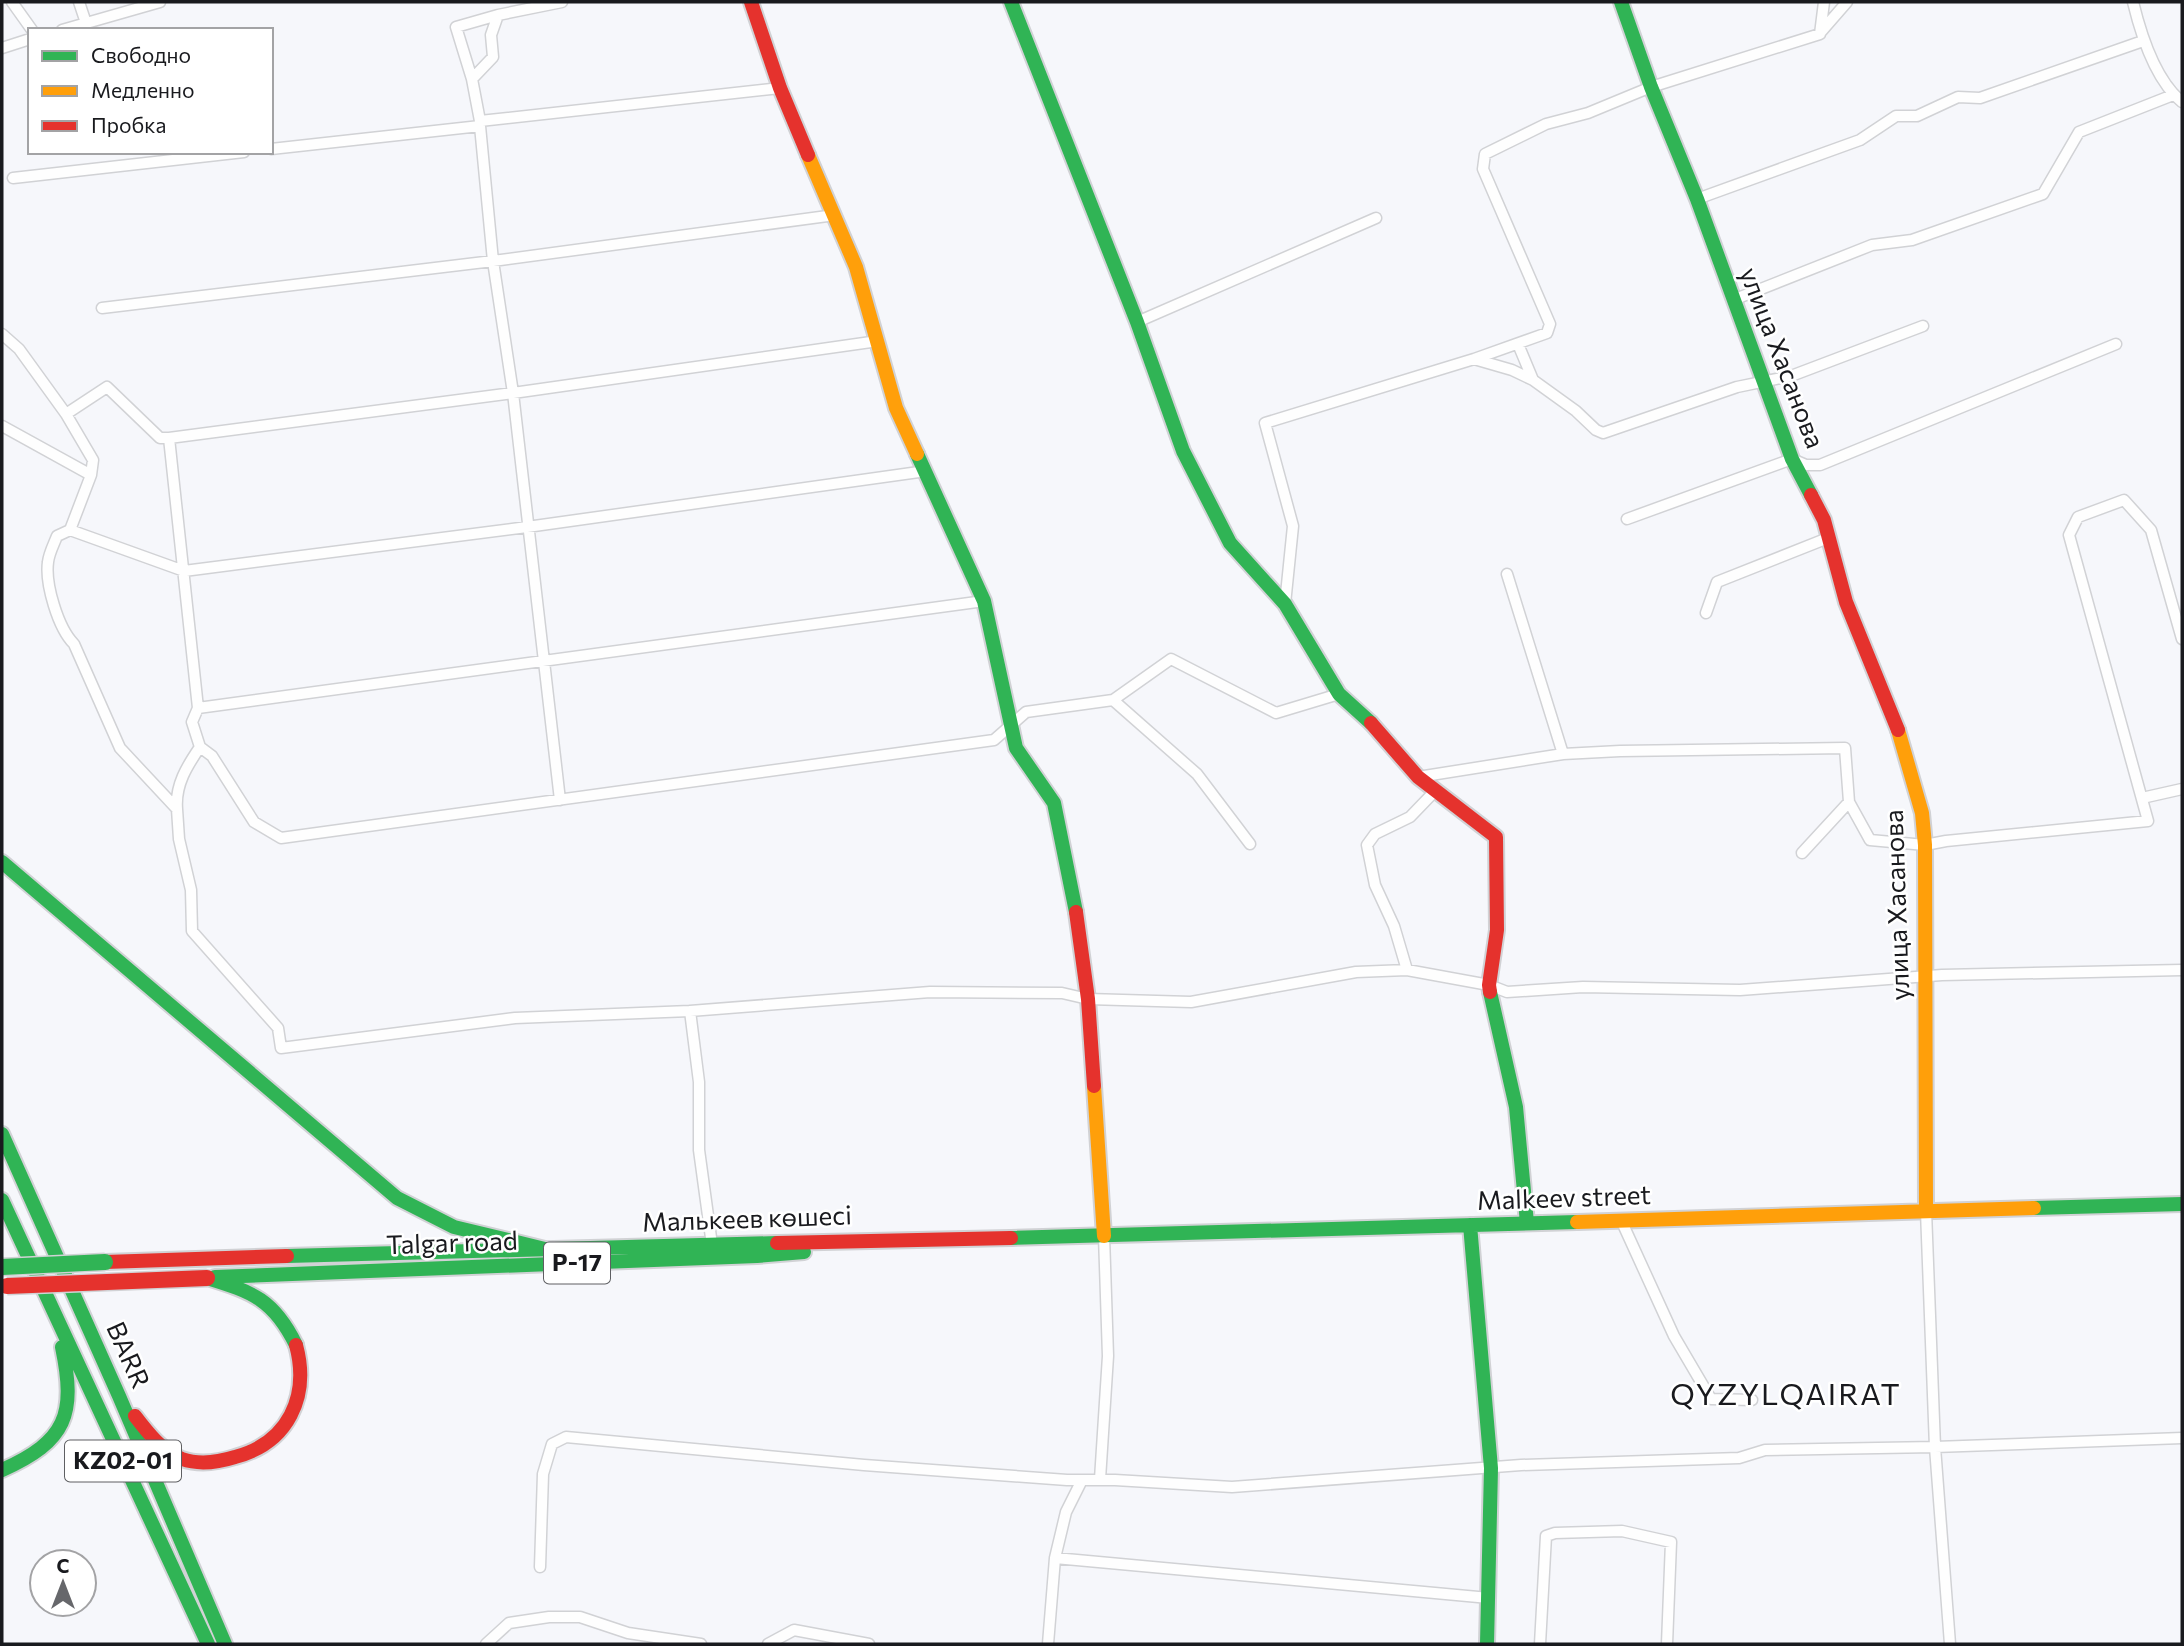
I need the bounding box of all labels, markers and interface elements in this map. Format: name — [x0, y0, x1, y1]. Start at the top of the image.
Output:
legend — [28, 28, 273, 154]
text: Свободно — [91, 42, 191, 67]
text: Медленно — [91, 77, 195, 102]
text: Пробка — [91, 112, 166, 137]
street label: улица Хасанова — [1735, 263, 1832, 452]
street label: улица Хасанова — [1877, 809, 1914, 1001]
street label: Malkeev street — [1476, 1178, 1651, 1215]
street label: Малькеев көшесі — [642, 1198, 852, 1237]
street label: Talgar road — [386, 1224, 518, 1259]
road number: P-17 — [544, 1242, 610, 1283]
street label: BARR — [101, 1316, 158, 1392]
district label: QYZYLQAIRAT — [1670, 1374, 1902, 1411]
road number: KZ02-01 — [65, 1441, 181, 1482]
north arrow — [28, 1548, 98, 1618]
text: С — [57, 1554, 70, 1577]

